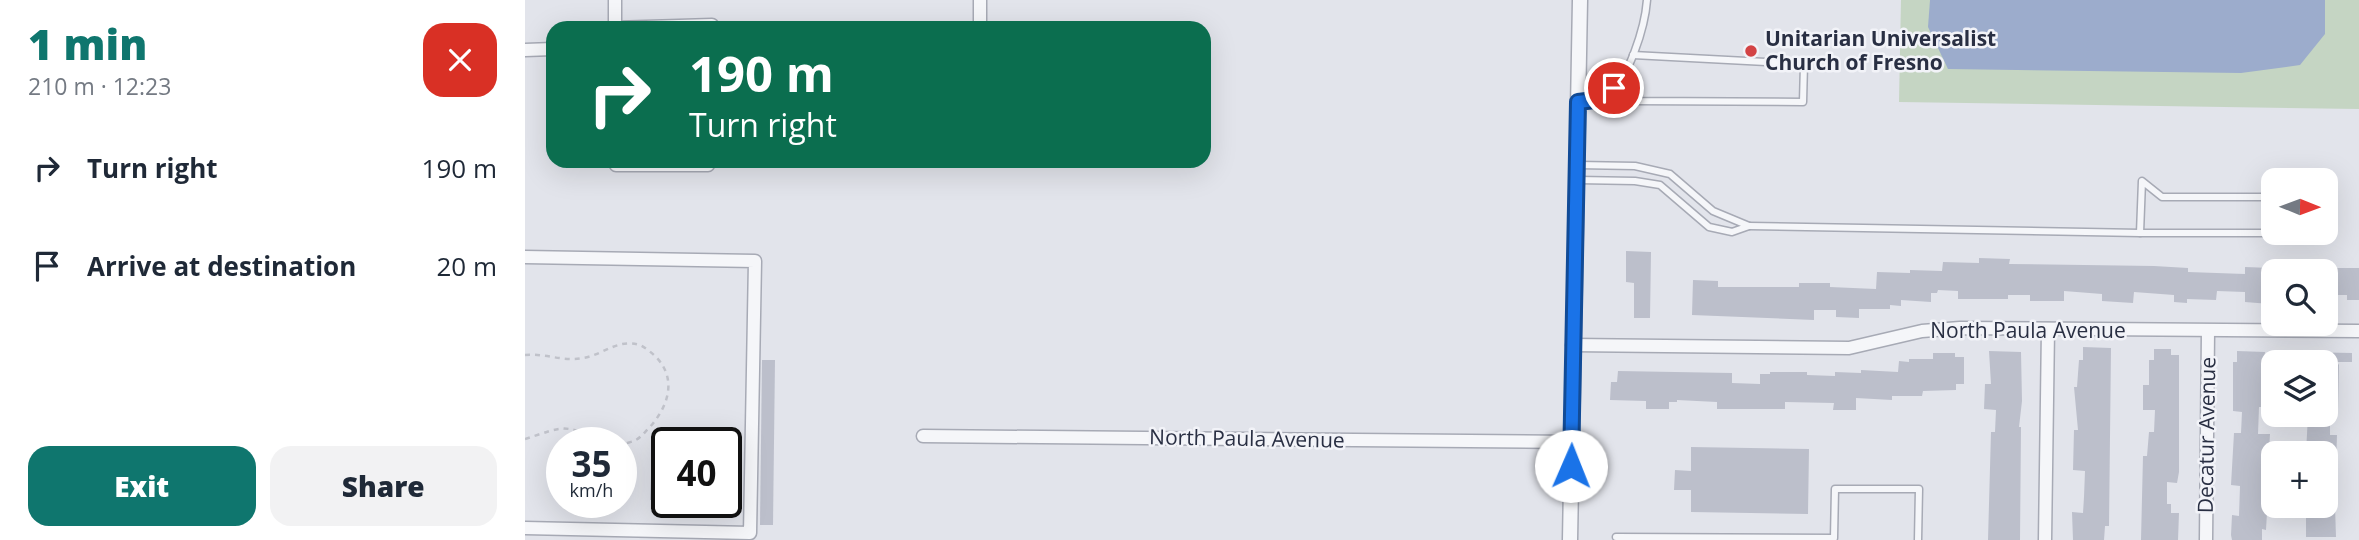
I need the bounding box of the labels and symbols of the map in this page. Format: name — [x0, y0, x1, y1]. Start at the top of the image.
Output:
place label: Unitarian Universalist Church of Fresno — [1765, 24, 1996, 76]
marker: Unitarian Universalist Church of Fresno — [1743, 43, 1759, 59]
pin — [1584, 58, 1644, 118]
north arrow — [2261, 168, 2338, 245]
street label: North Paula Avenue — [1930, 316, 2126, 344]
street label: Decatur Avenue — [2191, 357, 2221, 513]
street label: North Paula Avenue — [1149, 422, 1345, 454]
speed limit sign: 40 — [651, 427, 742, 518]
position arrow — [1534, 429, 1608, 503]

